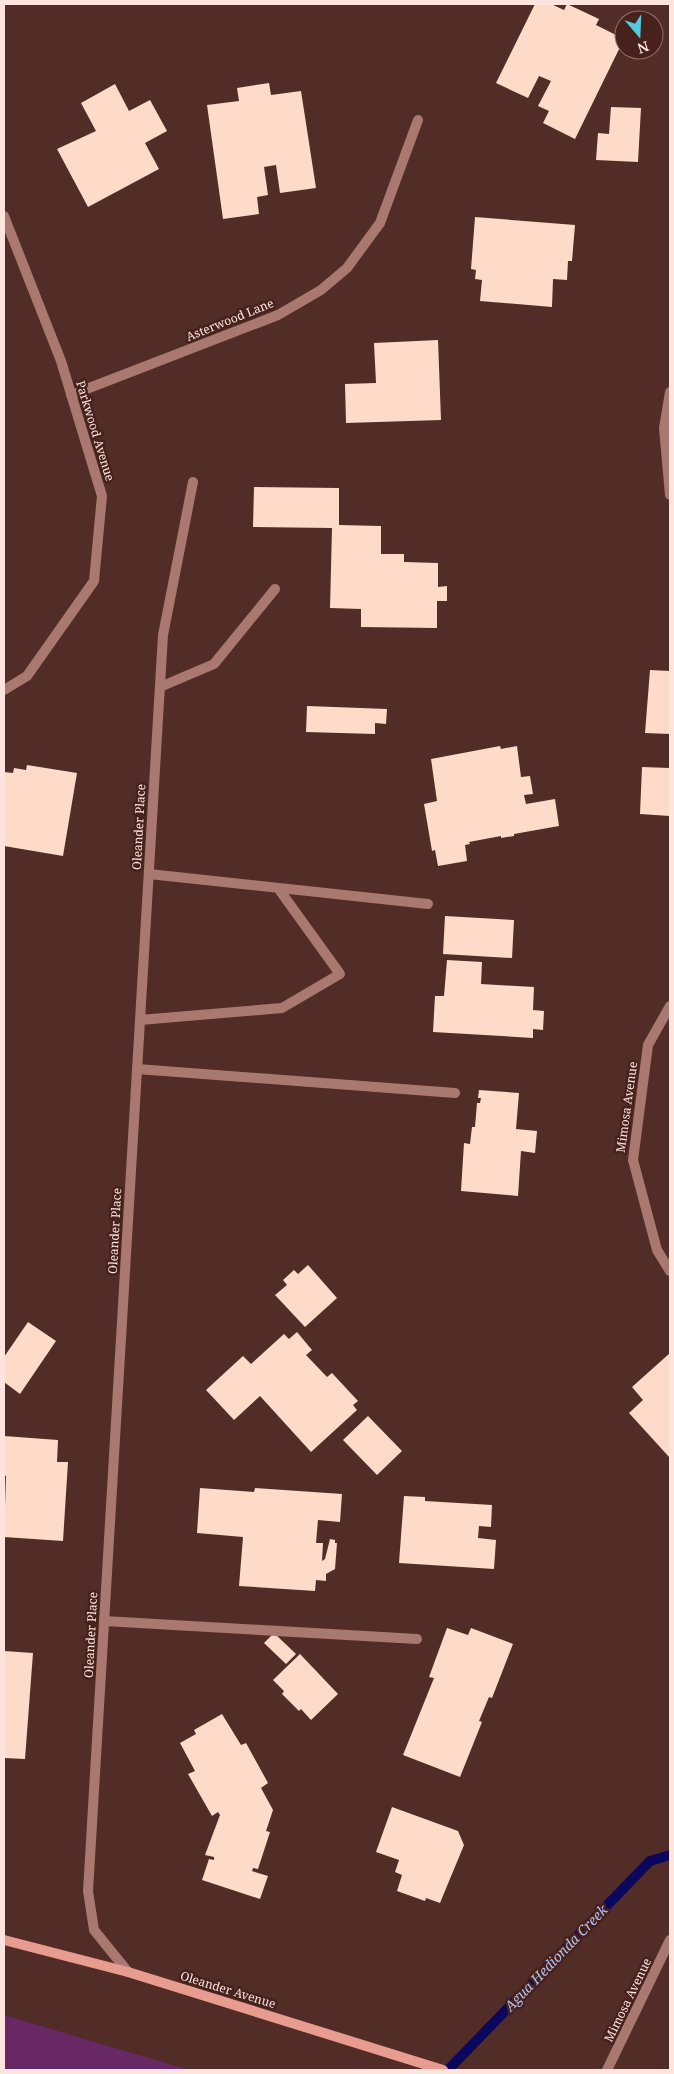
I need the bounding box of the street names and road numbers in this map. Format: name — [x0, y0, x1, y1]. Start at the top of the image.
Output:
street label: Asterwood Lane — [183, 294, 276, 345]
street label: Parkwood Avenue — [72, 379, 119, 483]
street label: Oleander Place — [128, 784, 149, 870]
street label: Mimosa Avenue — [612, 1060, 641, 1153]
street label: Oleander Place — [104, 1188, 125, 1274]
street label: Oleander Place — [80, 1592, 101, 1678]
street label: Mimosa Avenue — [600, 1955, 655, 2045]
street label: Oleander Avenue — [178, 1967, 278, 2012]

